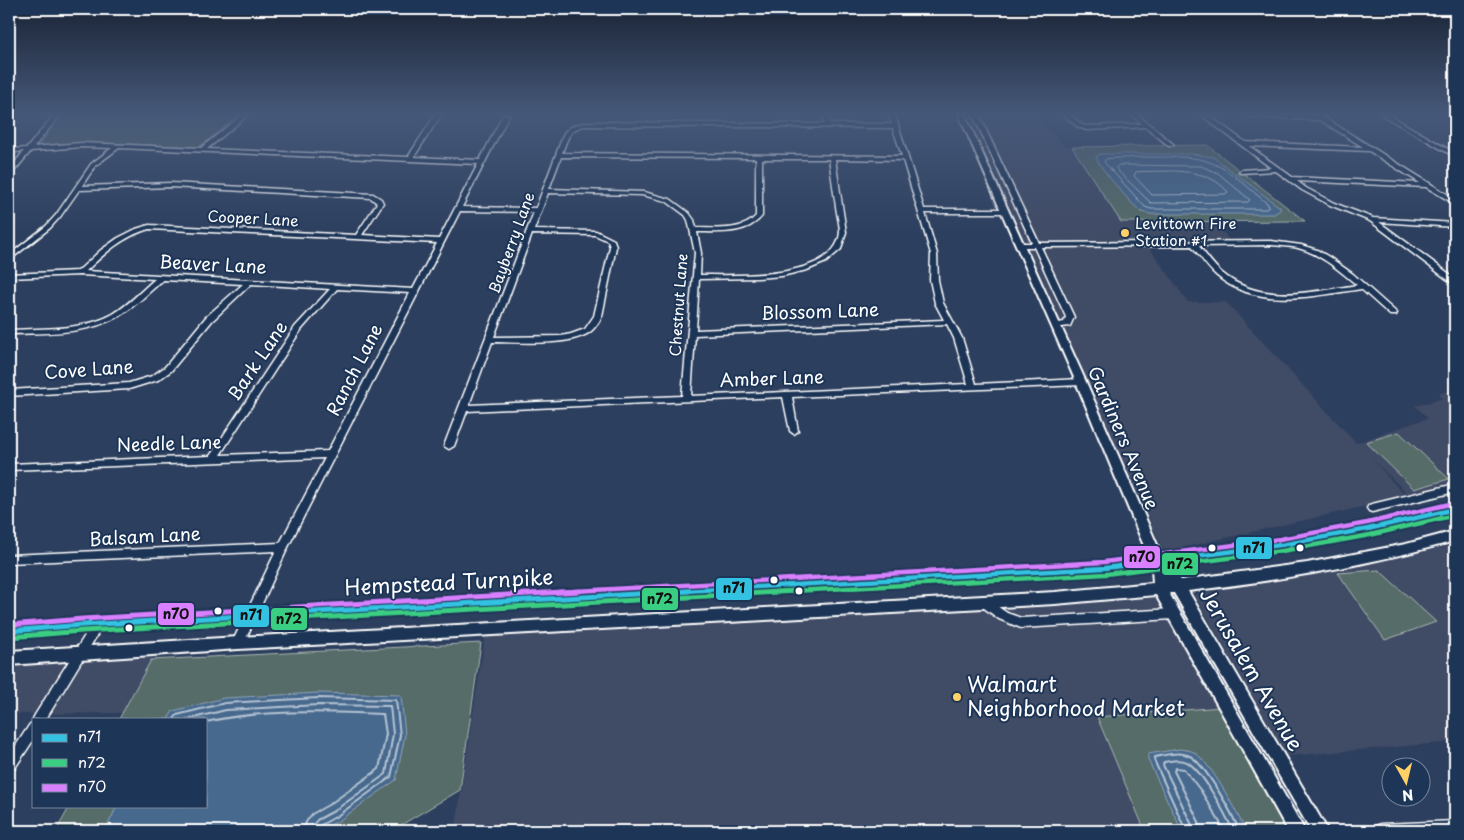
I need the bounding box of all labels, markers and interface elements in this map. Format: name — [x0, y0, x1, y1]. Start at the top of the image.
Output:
street label: Bayberry Lane — [482, 189, 540, 296]
street label: Cooper Lane — [207, 204, 299, 231]
place label: Levittown Fire Station #1 — [1135, 211, 1236, 251]
marker: Levittown Fire Station #1 — [1119, 227, 1131, 239]
street label: Beaver Lane — [159, 247, 267, 280]
street label: Chestnut Lane — [662, 253, 693, 357]
street label: Blossom Lane — [760, 295, 880, 326]
street label: Bark Lane — [220, 315, 293, 406]
street label: Ranch Lane — [319, 318, 389, 420]
street label: Cove Lane — [43, 352, 134, 385]
street label: Amber Lane — [719, 362, 825, 393]
street label: Gardiners Avenue — [1082, 362, 1167, 513]
street label: Needle Lane — [116, 427, 222, 458]
street label: Balsam Lane — [88, 519, 201, 552]
line badge: n71 — [1235, 536, 1273, 560]
text: n71 — [1243, 537, 1265, 558]
unlabelled marker — [1207, 543, 1217, 553]
unlabelled marker — [1295, 543, 1305, 553]
line badge: n70 — [1123, 545, 1161, 569]
text: n70 — [1129, 546, 1155, 567]
line badge: n72 — [1161, 552, 1199, 576]
text: n72 — [1167, 553, 1193, 574]
street label: Hempstead Turnpike — [344, 560, 554, 602]
unlabelled marker — [769, 575, 779, 585]
line badge: n71 — [715, 577, 753, 601]
text: n71 — [723, 577, 745, 598]
street label: Jerusalem Avenue — [1193, 581, 1313, 757]
unlabelled marker — [794, 586, 804, 596]
line badge: n72 — [641, 587, 679, 611]
text: n72 — [647, 588, 673, 609]
line badge: n70 — [157, 602, 195, 626]
text: n70 — [163, 603, 189, 624]
line badge: n71 — [232, 604, 270, 628]
text: n71 — [240, 604, 262, 625]
unlabelled marker — [213, 606, 223, 616]
line badge: n72 — [270, 607, 308, 631]
text: n72 — [276, 608, 302, 629]
unlabelled marker — [124, 623, 134, 633]
place label: Walmart Neighborhood Market — [967, 667, 1185, 723]
marker: Walmart Neighborhood Market — [951, 691, 963, 703]
legend — [32, 718, 208, 808]
text: n71 — [78, 724, 101, 747]
text: n72 — [78, 750, 106, 773]
north arrow — [1382, 758, 1432, 808]
text: n70 — [78, 774, 106, 797]
text: N — [1401, 784, 1415, 807]

